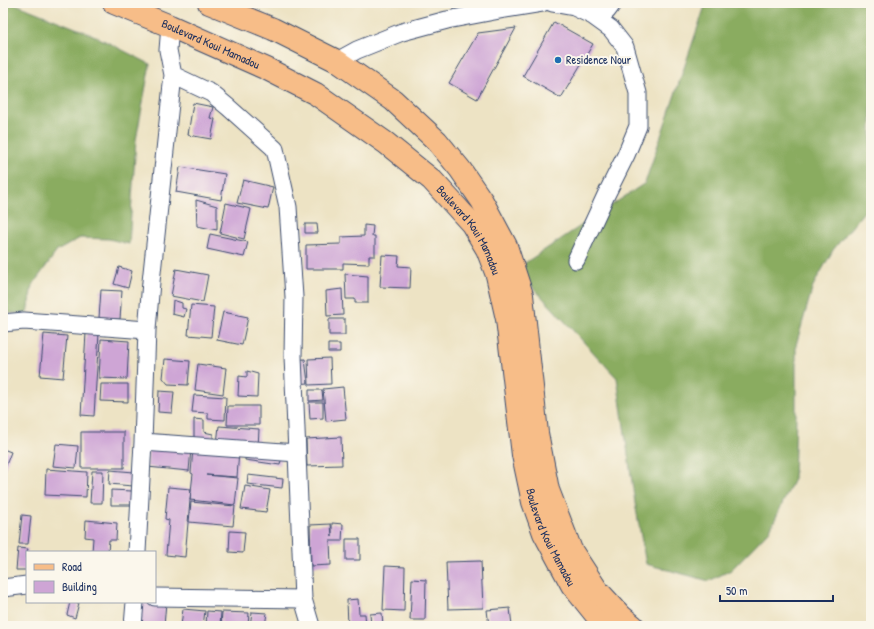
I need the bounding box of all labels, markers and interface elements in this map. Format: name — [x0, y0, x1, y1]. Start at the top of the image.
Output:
street label: Boulevard Koui Mamadou — [159, 14, 263, 73]
place label: Residence Nour — [566, 51, 632, 68]
marker: Residence Nour — [553, 55, 563, 65]
street label: Boulevard Koui Mamadou — [433, 181, 505, 277]
street label: Boulevard Koui Mamadou — [522, 487, 580, 589]
legend — [26, 551, 156, 603]
text: Road — [62, 558, 82, 575]
scale bar — [720, 577, 833, 603]
text: Building — [62, 578, 97, 595]
text: 50 m — [726, 582, 747, 599]

